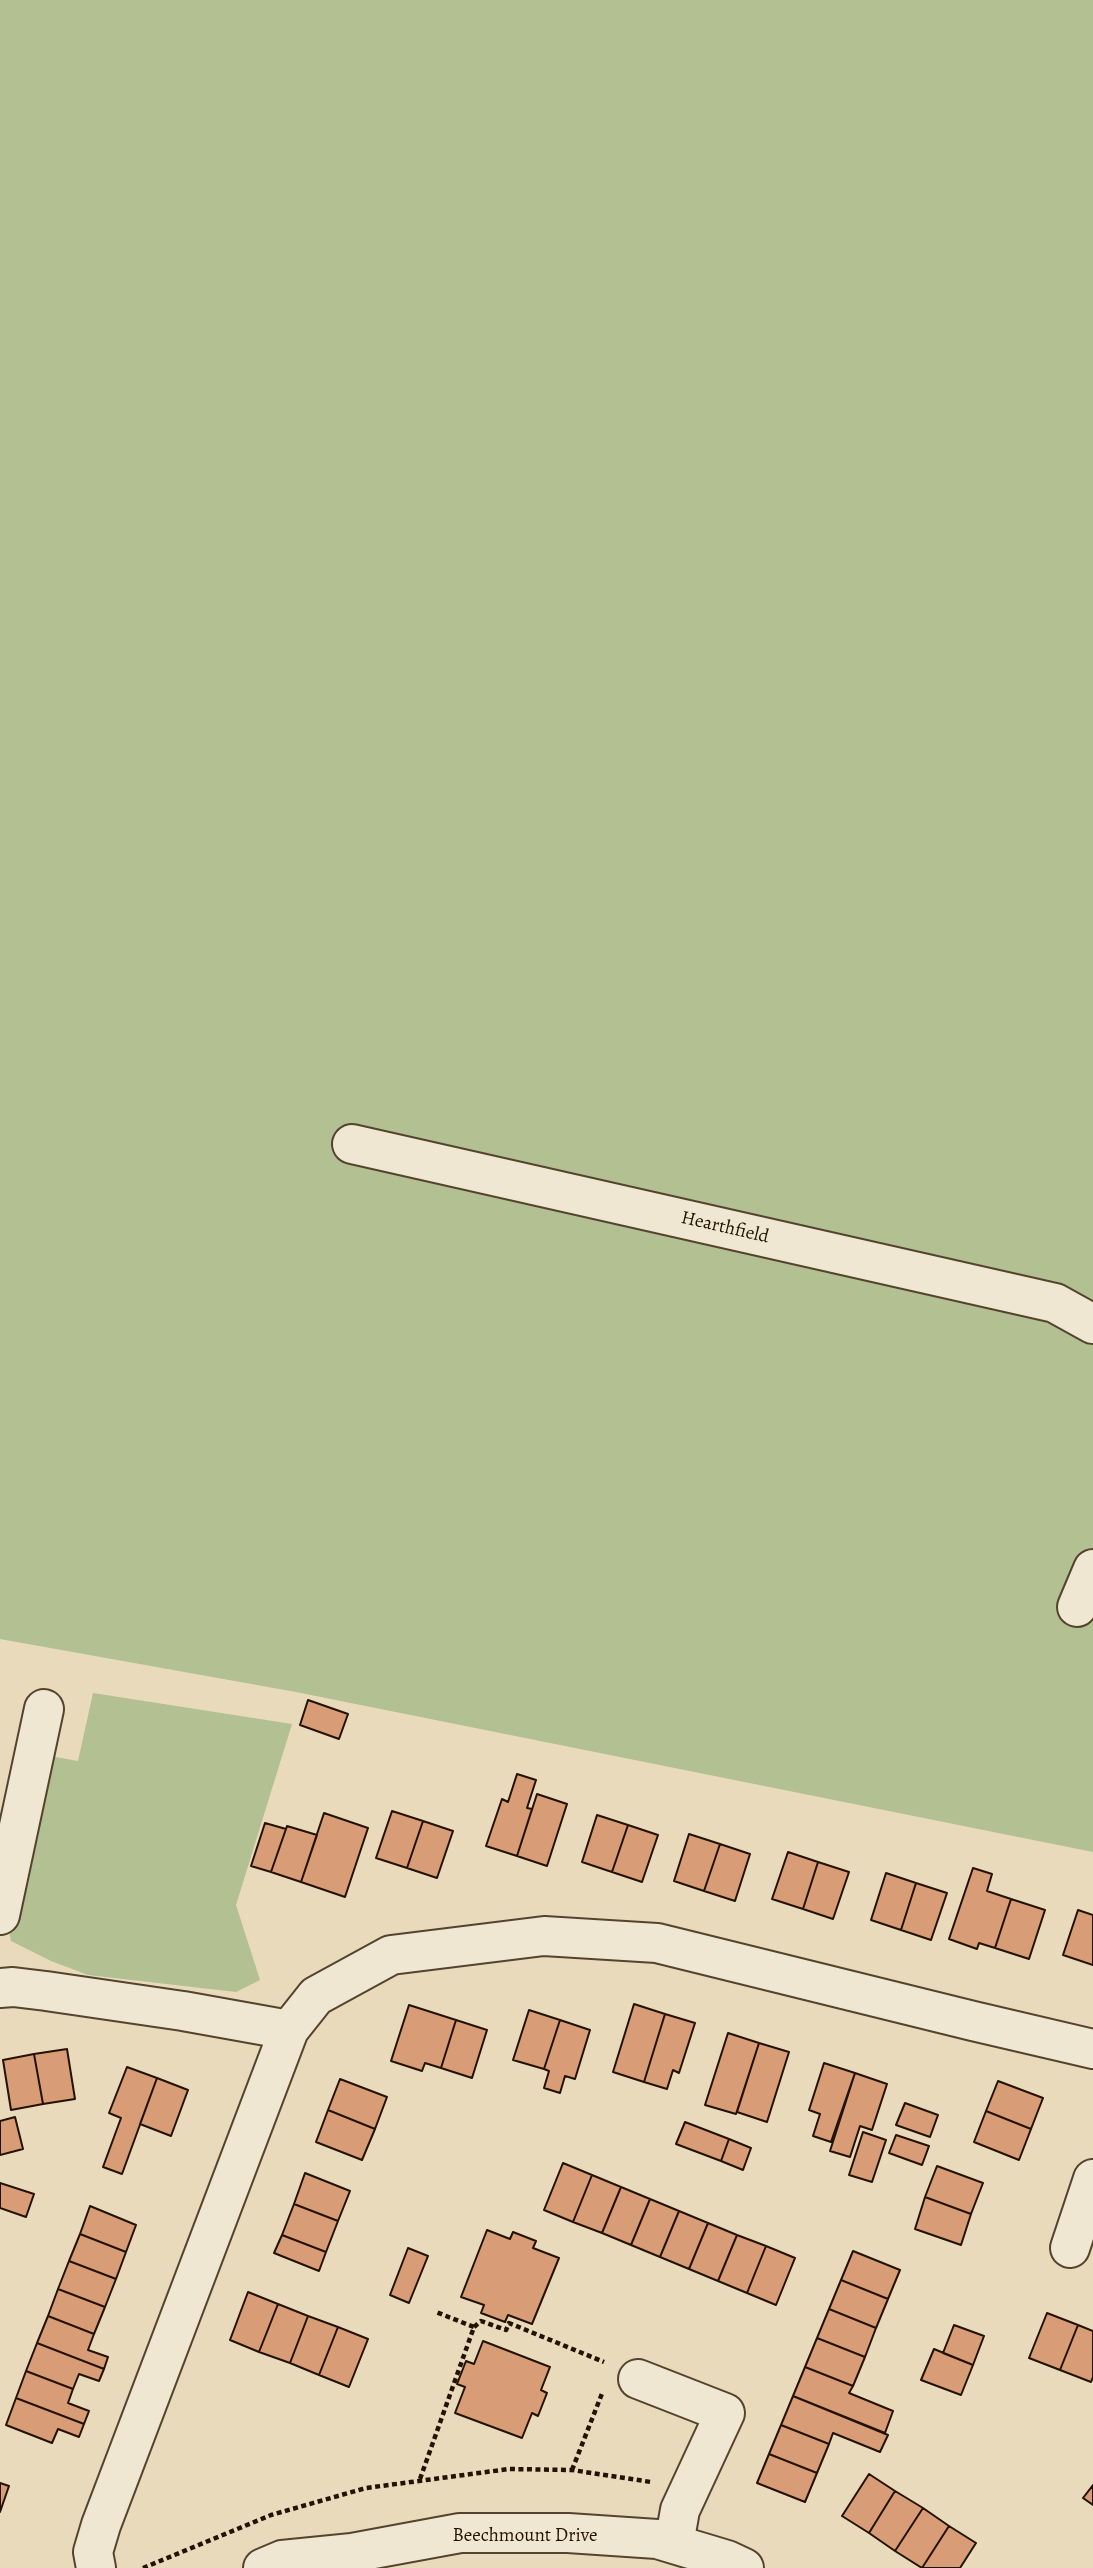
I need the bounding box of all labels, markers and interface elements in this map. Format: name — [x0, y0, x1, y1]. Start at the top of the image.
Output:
street label: Hearthfield — [679, 1207, 771, 1249]
street label: Beechmount Drive — [452, 2525, 598, 2547]

